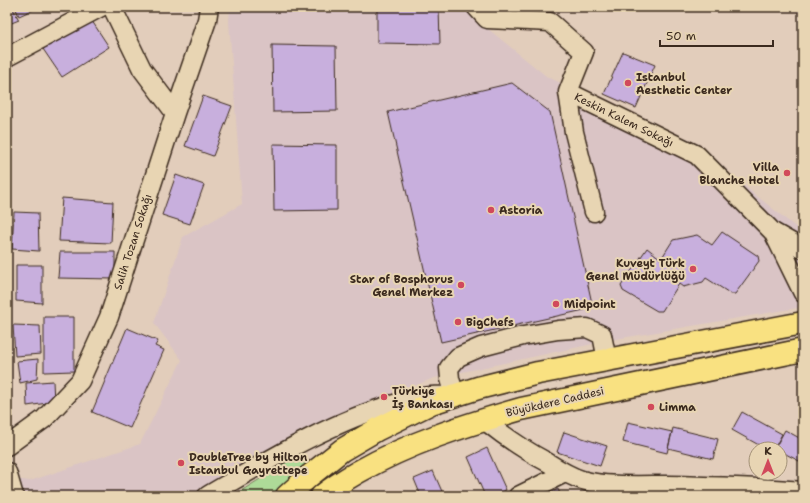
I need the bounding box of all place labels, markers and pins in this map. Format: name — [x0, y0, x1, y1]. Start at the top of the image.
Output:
place label: Istanbul Aesthetic Center — [636, 70, 732, 98]
marker: Istanbul Aesthetic Center — [623, 78, 633, 88]
place label: Villa Blanche Hotel — [699, 160, 779, 188]
marker: Villa Blanche Hotel — [782, 168, 792, 178]
place label: Astoria — [499, 203, 543, 218]
marker: Astoria — [486, 205, 496, 215]
place label: Kuveyt Türk Genel Müdürlüğü — [586, 256, 685, 284]
marker: Kuveyt Türk Genel Müdürlüğü — [688, 264, 698, 274]
place label: Star of Bosphorus Genel Merkez — [350, 272, 453, 300]
marker: Star of Bosphorus Genel Merkez — [456, 280, 466, 290]
place label: Midpoint — [564, 297, 616, 312]
marker: Midpoint — [551, 299, 561, 309]
place label: BigChefs — [466, 315, 514, 330]
marker: BigChefs — [453, 317, 463, 327]
place label: Türkiye İş Bankası — [392, 384, 453, 412]
marker: Türkiye İş Bankası — [379, 392, 389, 402]
place label: Limma — [659, 400, 696, 415]
marker: Limma — [646, 402, 656, 412]
place label: DoubleTree by Hilton Istanbul Gayrettepe — [189, 450, 308, 478]
marker: DoubleTree by Hilton Istanbul Gayrettepe — [176, 458, 186, 468]

